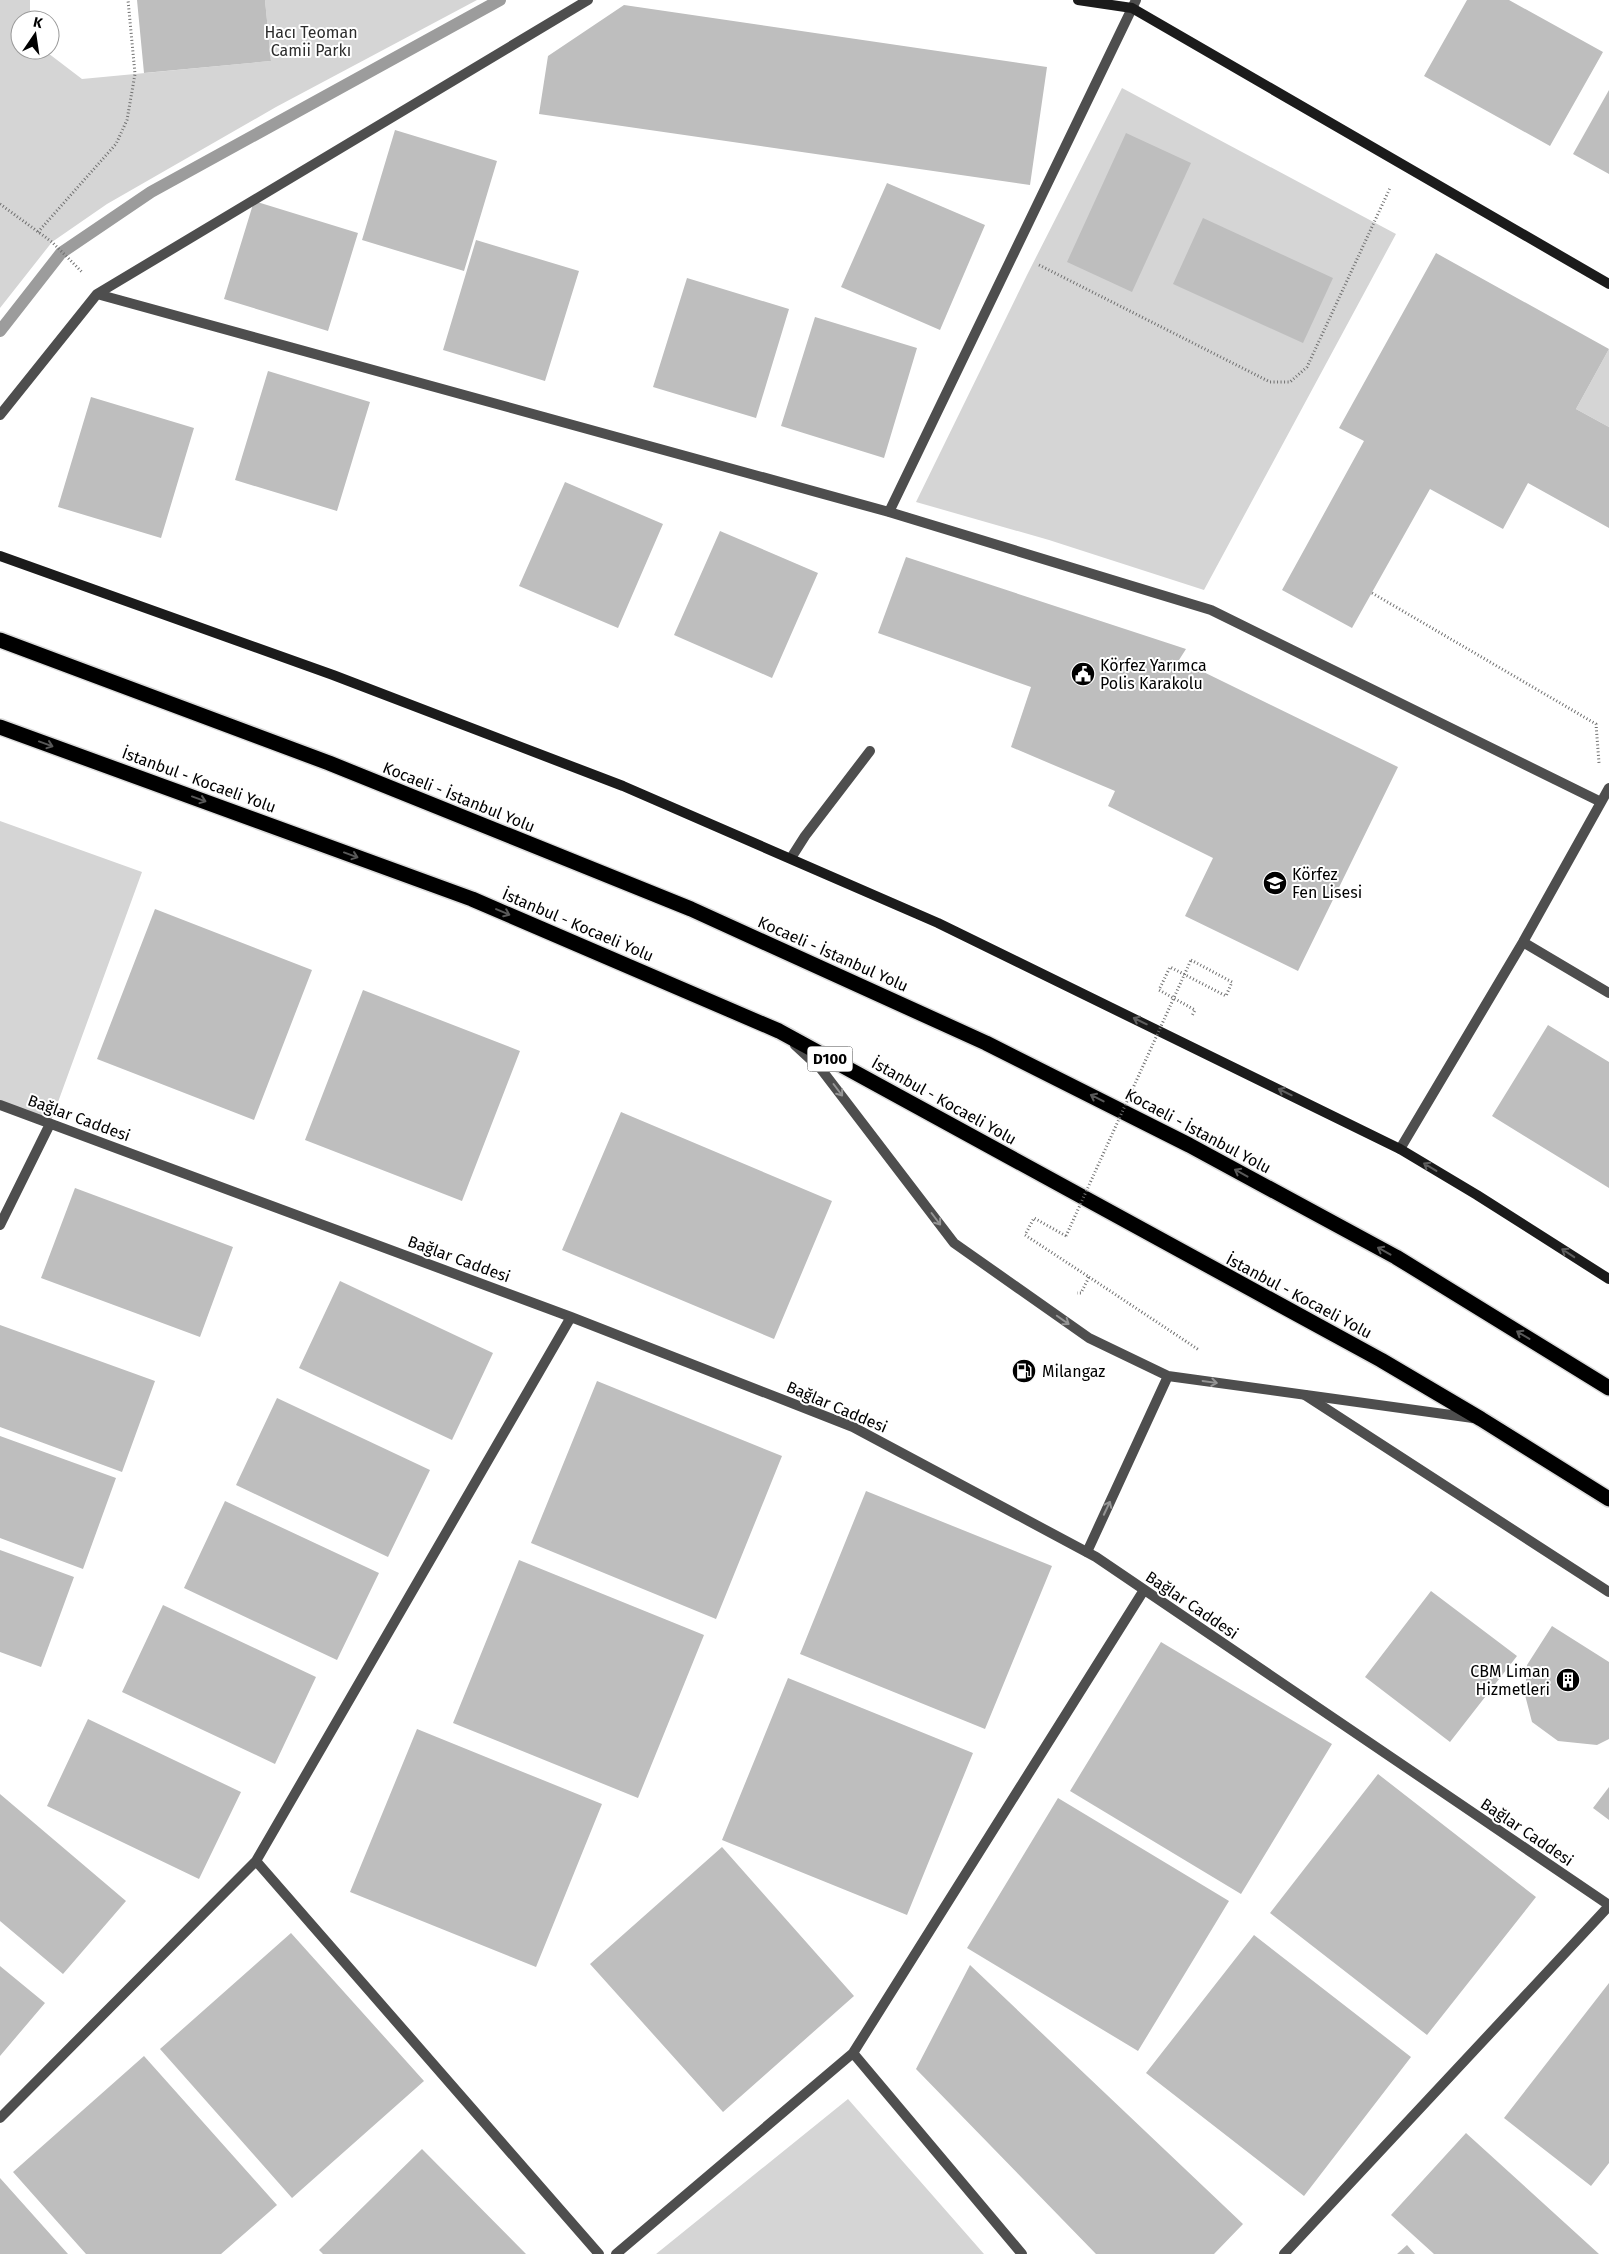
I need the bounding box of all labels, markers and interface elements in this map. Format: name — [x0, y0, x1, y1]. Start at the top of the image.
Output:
north arrow — [10, 10, 60, 60]
text: K — [32, 14, 45, 32]
park label: Hacı Teoman Camii Parkı — [264, 23, 358, 60]
place label: Körfez Yarımca Polis Karakolu — [1100, 656, 1207, 693]
public building icon: Körfez Yarımca Polis Karakolu — [1070, 661, 1096, 687]
one-way arrow — [38, 740, 53, 749]
street label: İstanbul - Kocaeli Yolu — [119, 742, 279, 817]
street label: Kocaeli - İstanbul Yolu — [380, 757, 538, 836]
one-way arrow — [190, 795, 206, 804]
one-way arrow — [343, 851, 358, 860]
place label: Körfez Fen Lisesi — [1292, 865, 1362, 902]
school or university icon: Körfez Fen Lisesi — [1262, 870, 1288, 896]
street label: İstanbul - Kocaeli Yolu — [500, 884, 657, 965]
one-way arrow — [495, 907, 510, 917]
street label: Kocaeli - İstanbul Yolu — [755, 911, 911, 996]
one-way arrow — [1133, 1016, 1148, 1025]
road number: D100 — [808, 1046, 852, 1072]
street label: İstanbul - Kocaeli Yolu — [868, 1052, 1020, 1149]
one-way arrow — [832, 1083, 843, 1096]
street label: Kocaeli - İstanbul Yolu — [1122, 1084, 1275, 1178]
one-way arrow — [1278, 1087, 1293, 1097]
street label: Bağlar Caddesi — [25, 1091, 133, 1145]
one-way arrow — [1090, 1093, 1105, 1102]
one-way arrow — [1423, 1161, 1437, 1171]
one-way arrow — [1234, 1168, 1249, 1177]
one-way arrow — [931, 1212, 942, 1225]
street label: Bağlar Caddesi — [405, 1232, 513, 1286]
one-way arrow — [1376, 1246, 1391, 1256]
one-way arrow — [1561, 1247, 1575, 1258]
street label: İstanbul - Kocaeli Yolu — [1223, 1249, 1376, 1343]
one-way arrow — [1056, 1314, 1069, 1325]
one-way arrow — [1516, 1330, 1530, 1340]
fuel station icon: Milangaz — [1011, 1358, 1037, 1384]
place label: Milangaz — [1042, 1362, 1105, 1381]
street label: Bağlar Caddesi — [784, 1377, 890, 1437]
one-way arrow — [1202, 1377, 1218, 1387]
one-way arrow — [1103, 1501, 1112, 1516]
street label: Bağlar Caddesi — [1142, 1567, 1242, 1643]
place label: CBM Liman Hizmetleri — [1470, 1662, 1550, 1699]
building icon: CBM Liman Hizmetleri — [1555, 1667, 1581, 1693]
street label: Bağlar Caddesi — [1477, 1794, 1577, 1870]

